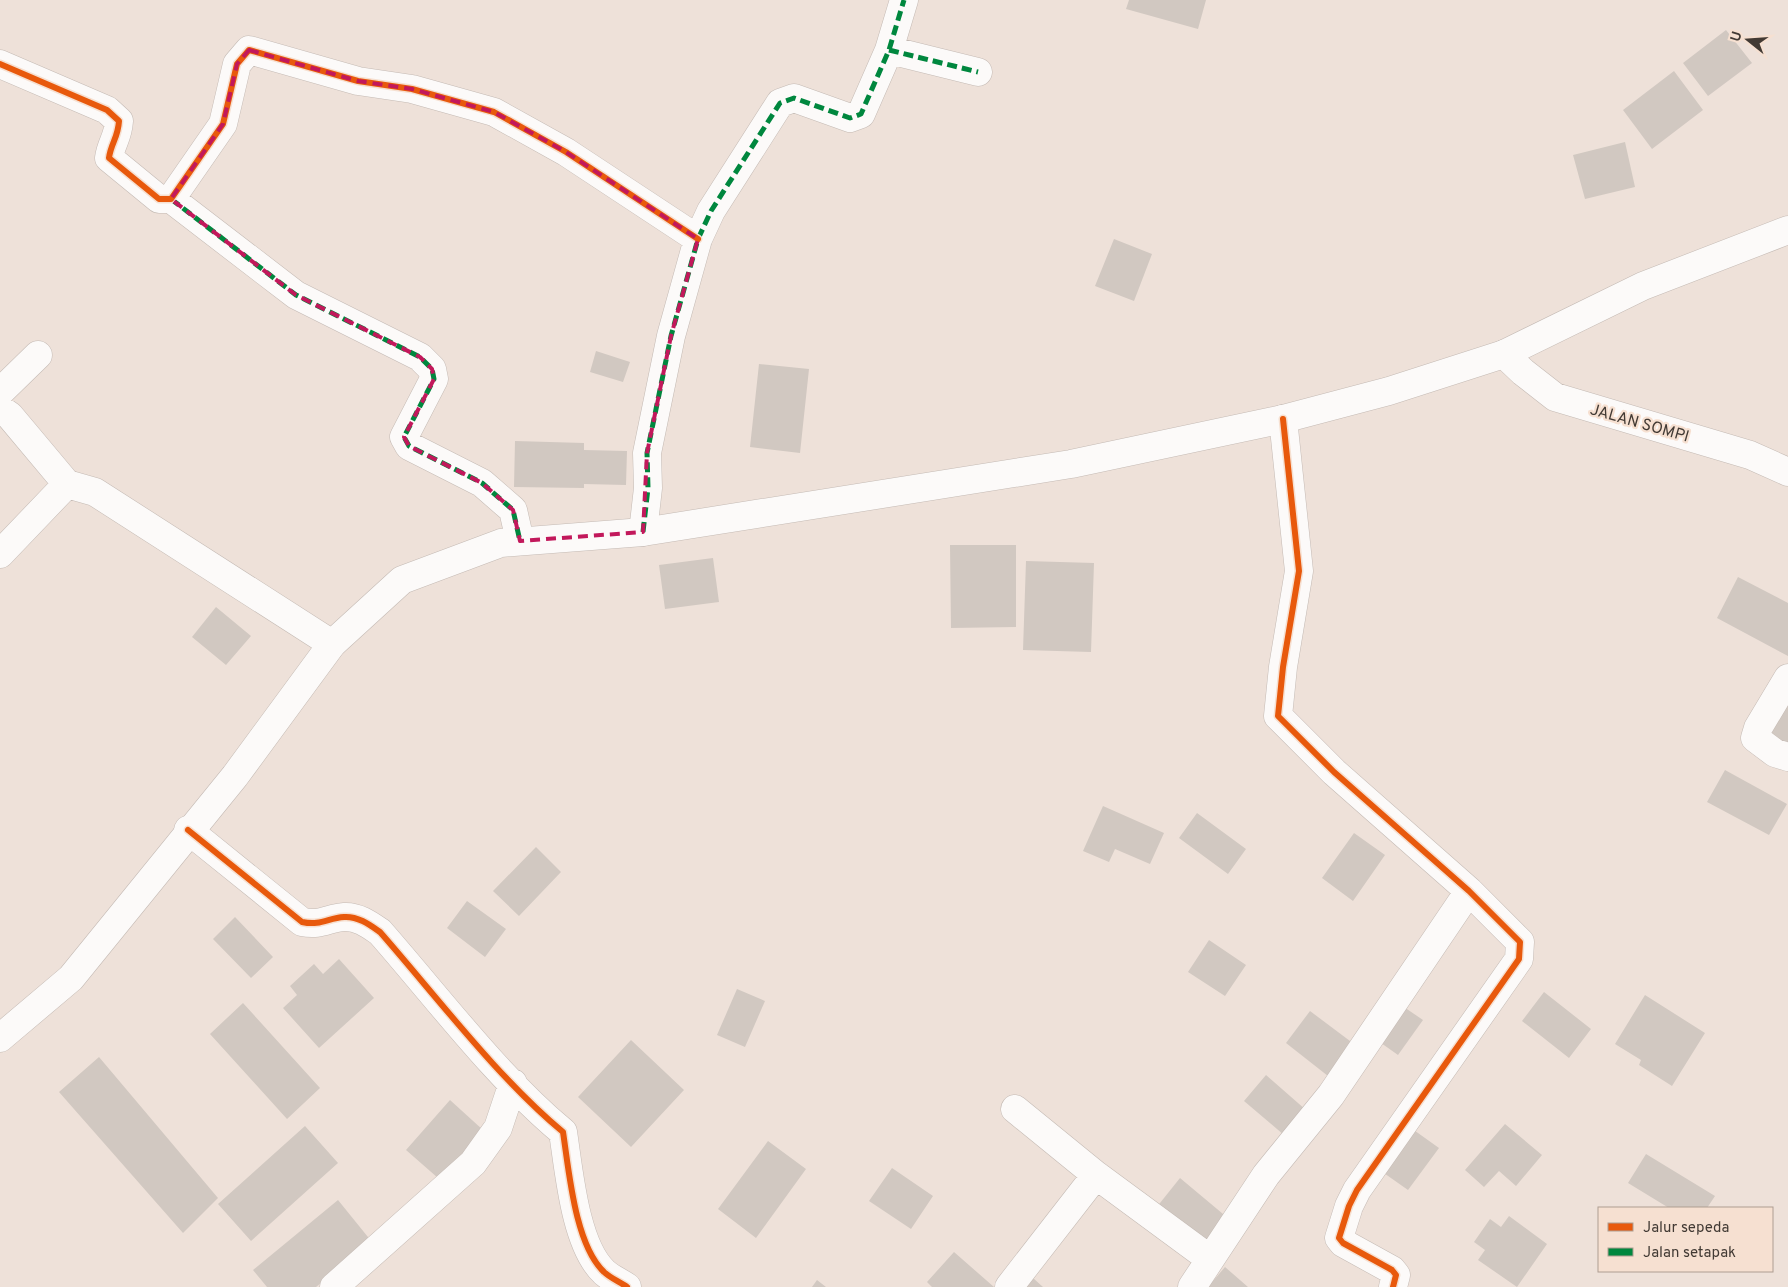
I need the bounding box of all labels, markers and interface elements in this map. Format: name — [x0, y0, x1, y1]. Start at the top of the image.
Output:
north arrow — [1723, 15, 1773, 65]
text: U — [1727, 29, 1747, 44]
street label: JALAN SOMPI — [1588, 400, 1691, 448]
legend — [1598, 1207, 1773, 1272]
text: Jalur sepeda — [1643, 1219, 1729, 1238]
text: Jalan setapak — [1643, 1244, 1736, 1263]

